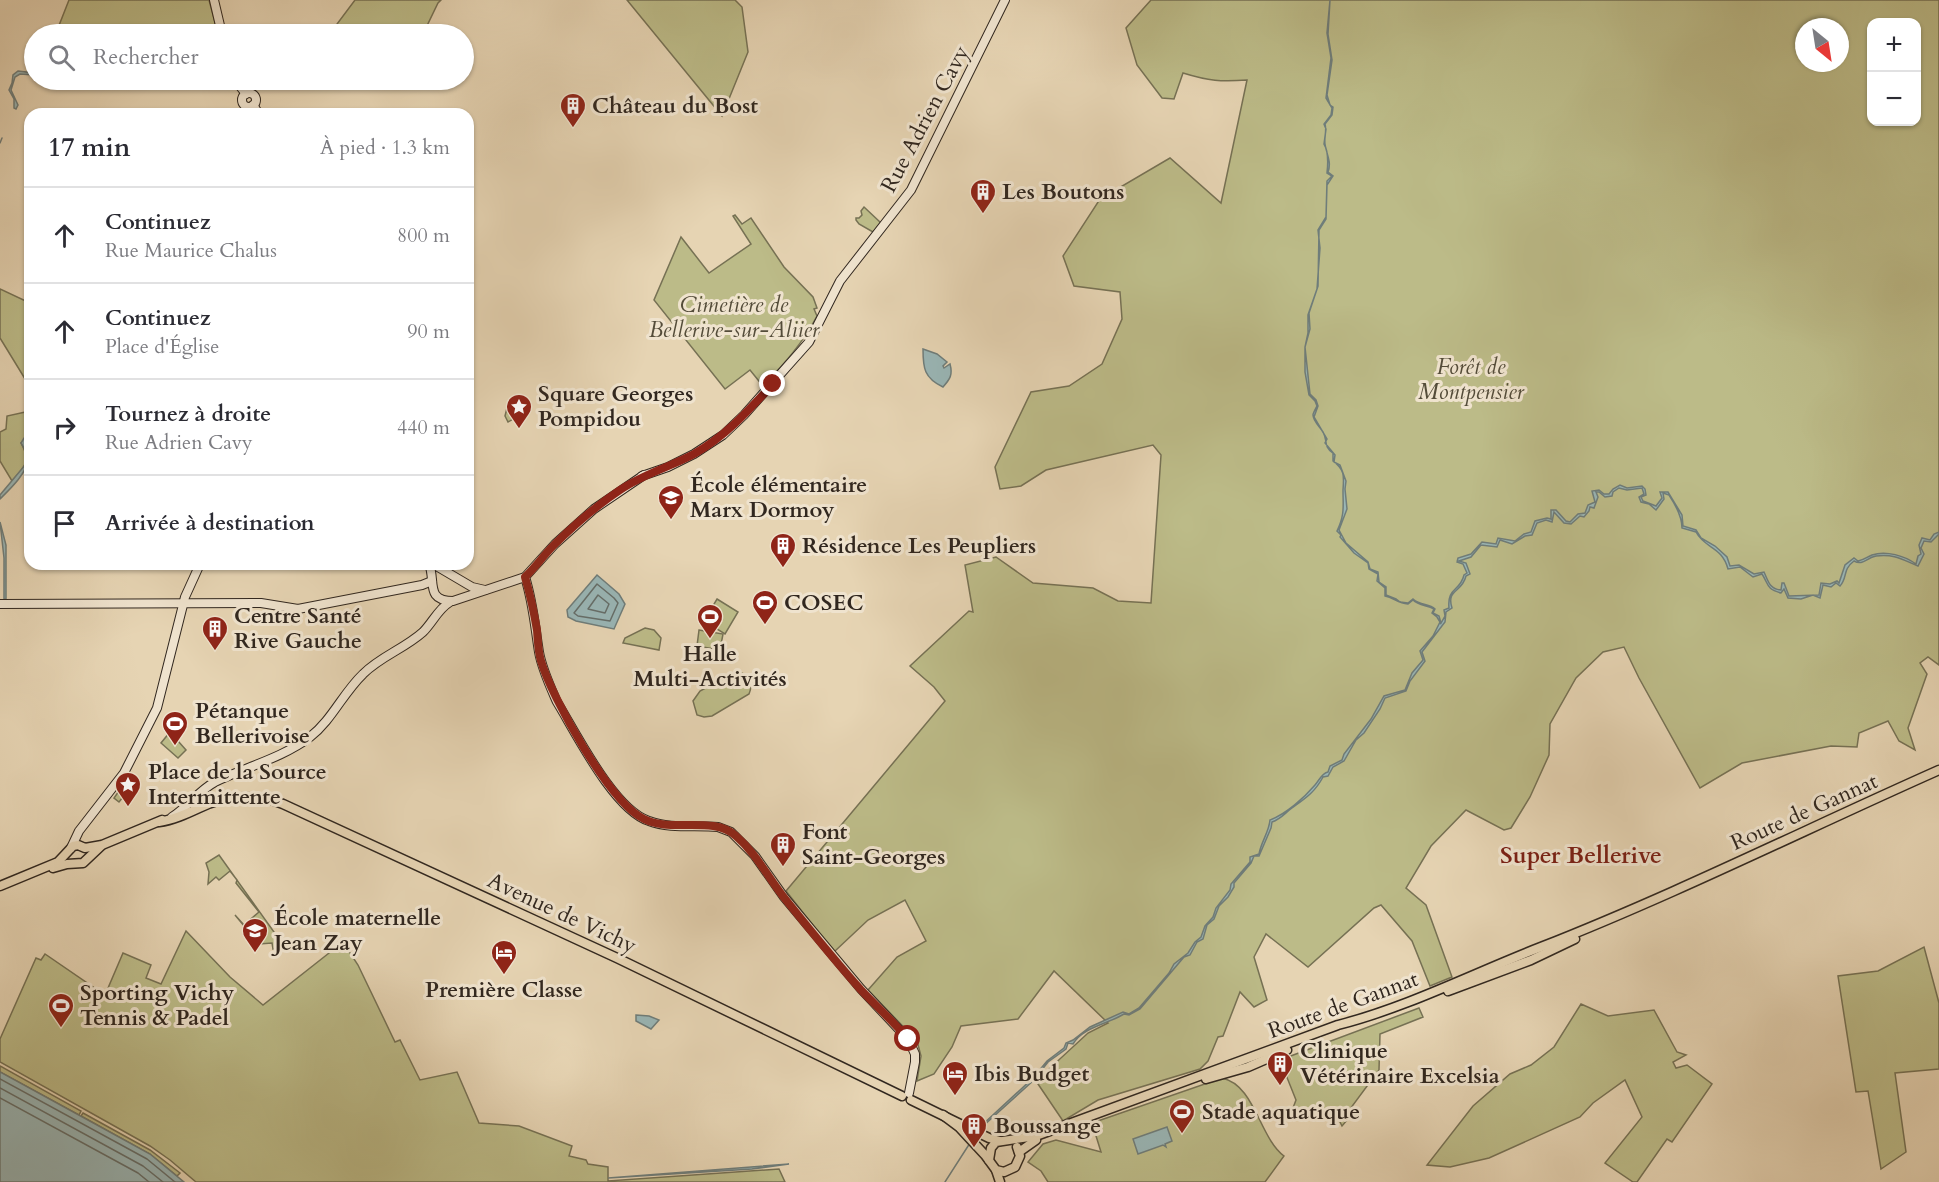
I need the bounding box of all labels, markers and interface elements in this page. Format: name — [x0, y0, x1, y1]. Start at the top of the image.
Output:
north arrow — [1795, 18, 1849, 72]
map controls — [1867, 18, 1921, 126]
button: + — [1867, 18, 1921, 72]
search box — [24, 24, 474, 90]
street label: Rue Adrien Cavy — [874, 40, 977, 198]
icon: search — [45, 41, 78, 74]
text: Rechercher — [93, 42, 198, 72]
button: − — [1867, 72, 1921, 126]
building icon: Château du Bost — [558, 91, 588, 129]
place label: Château du Bost — [592, 91, 758, 121]
text: 17 min — [48, 130, 131, 165]
text: À pied · 1.3 km — [320, 134, 450, 161]
building icon: Les Boutons — [968, 177, 998, 215]
place label: Les Boutons — [1002, 177, 1124, 207]
text: Continuez — [105, 207, 211, 237]
icon: ahead — [48, 219, 81, 252]
text: 800 m — [397, 222, 450, 249]
text: Rue Maurice Chalus — [105, 237, 277, 264]
park label: Cimetière de Bellerive-sur-Aliier — [649, 290, 820, 345]
text: Continuez — [105, 303, 211, 333]
icon: ahead — [48, 315, 81, 348]
text: 90 m — [407, 318, 450, 345]
text: Place d'Église — [105, 333, 219, 360]
park label: Forêt de Montpensier — [1418, 352, 1525, 407]
route end — [759, 370, 785, 396]
place label: Square Georges Pompidou — [538, 379, 693, 434]
place icon: Square Georges Pompidou — [504, 392, 534, 430]
text: Tournez à droite — [105, 399, 271, 429]
icon: right — [48, 411, 81, 444]
text: 440 m — [397, 414, 450, 441]
text: Rue Adrien Cavy — [105, 429, 253, 456]
place label: École élémentaire Marx Dormoy — [690, 470, 867, 525]
school or university icon: École élémentaire Marx Dormoy — [656, 483, 686, 521]
icon: arrive — [48, 507, 81, 540]
text: Arrivée à destination — [105, 508, 315, 538]
building icon: Résidence Les Peupliers — [768, 531, 798, 569]
place label: Résidence Les Peupliers — [802, 531, 1036, 561]
sports icon: COSEC — [750, 588, 780, 626]
place label: COSEC — [784, 588, 864, 618]
place label: Centre Santé Rive Gauche — [234, 601, 362, 656]
sports icon: Halle Multi-Activités — [695, 602, 725, 640]
building icon: Centre Santé Rive Gauche — [200, 614, 230, 652]
place label: Halle Multi-Activités — [633, 639, 787, 694]
place label: Pétanque Bellerivoise — [195, 696, 310, 751]
sports icon: Pétanque Bellerivoise — [160, 709, 190, 747]
place label: Place de la Source Intermittente — [148, 757, 327, 812]
street label: Route de Gannat — [1726, 766, 1882, 858]
place icon: Place de la Source Intermittente — [113, 770, 143, 808]
place label: Font Saint-Georges — [802, 817, 945, 872]
building icon: Font Saint-Georges — [768, 830, 798, 868]
district label: Super Bellerive — [1500, 839, 1662, 872]
street label: Avenue de Vichy — [483, 865, 642, 961]
place label: École maternelle Jean Zay — [271, 903, 441, 958]
school or university icon: École maternelle Jean Zay — [240, 916, 270, 954]
hotel icon: Première Classe — [489, 938, 519, 976]
street label: Route de Gannat — [1264, 964, 1422, 1046]
place label: Première Classe — [425, 975, 583, 1005]
place label: Sporting Vichy Tennis & Padel — [80, 978, 235, 1033]
sports icon: Sporting Vichy Tennis & Padel — [46, 991, 76, 1029]
route start — [894, 1025, 920, 1051]
place label: Clinique Vétérinaire Excelsia — [1300, 1036, 1500, 1091]
building icon: Clinique Vétérinaire Excelsia — [1265, 1049, 1295, 1087]
hotel icon: Ibis Budget — [940, 1059, 970, 1097]
place label: Ibis Budget — [974, 1059, 1090, 1089]
sports icon: Stade aquatique — [1167, 1097, 1197, 1135]
place label: Stade aquatique — [1202, 1097, 1360, 1127]
building icon: Boussange — [959, 1111, 989, 1149]
place label: Boussange — [994, 1111, 1101, 1141]

